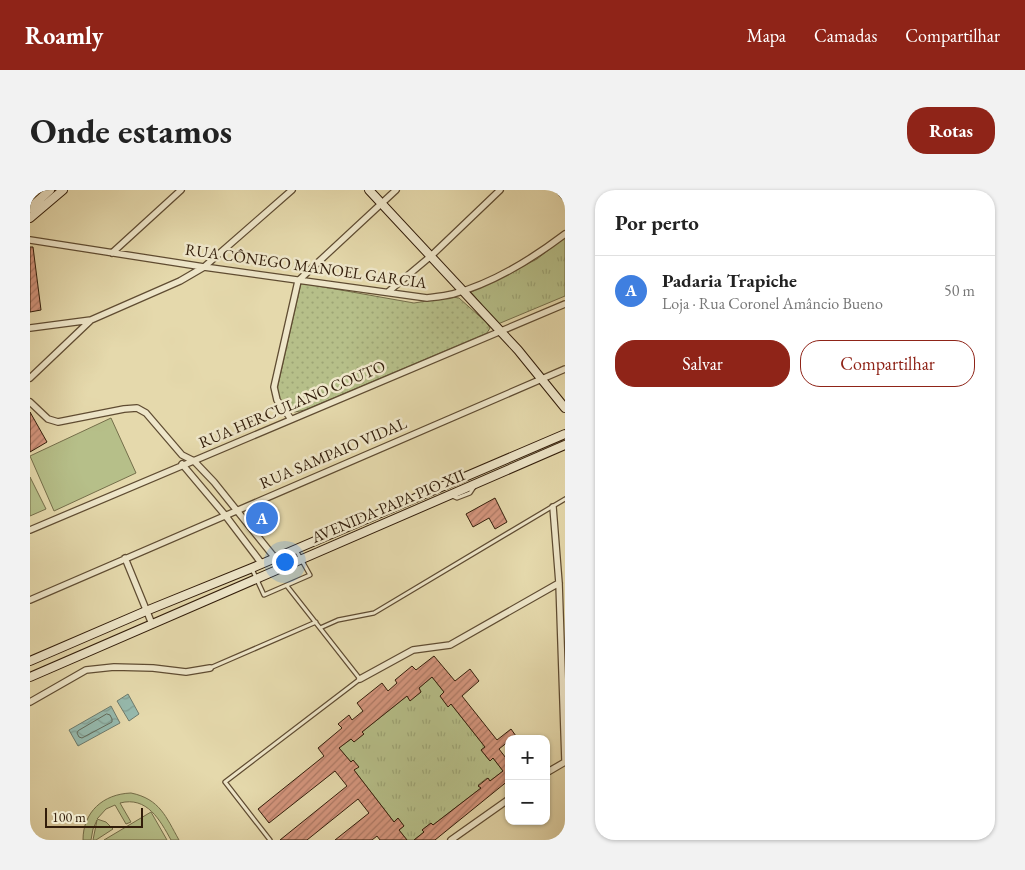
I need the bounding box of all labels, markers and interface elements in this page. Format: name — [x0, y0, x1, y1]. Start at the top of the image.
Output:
text: Roamly — [25, 20, 103, 51]
text: Mapa — [747, 24, 786, 47]
text: Camadas — [814, 24, 877, 47]
text: Compartilhar — [905, 24, 1000, 47]
button: Rotas — [907, 107, 995, 154]
text: Onde estamos — [30, 108, 232, 153]
text: Por perto — [615, 209, 699, 236]
street label: RUA CÔNEGO MANOEL GARCIA — [184, 239, 429, 293]
text: Padaria Trapiche — [662, 268, 797, 293]
text: A — [625, 280, 637, 301]
text: 50 m — [944, 280, 975, 301]
text: Loja · Rua Coronel Amâncio Bueno — [662, 293, 883, 314]
button: Salvar — [615, 340, 790, 387]
button: Compartilhar — [800, 340, 975, 387]
street label: RUA HERCULANO COUTO — [196, 355, 388, 453]
street label: RUA SAMPAIO VIDAL — [256, 412, 410, 494]
street label: AVENIDA PAPA PIO XII — [307, 464, 468, 548]
pin: A — [246, 499, 278, 537]
your location — [272, 549, 298, 575]
map controls — [505, 735, 550, 825]
button: + — [505, 735, 550, 780]
button: − — [505, 780, 550, 825]
scale bar — [45, 805, 142, 828]
text: 100 m — [52, 808, 86, 826]

